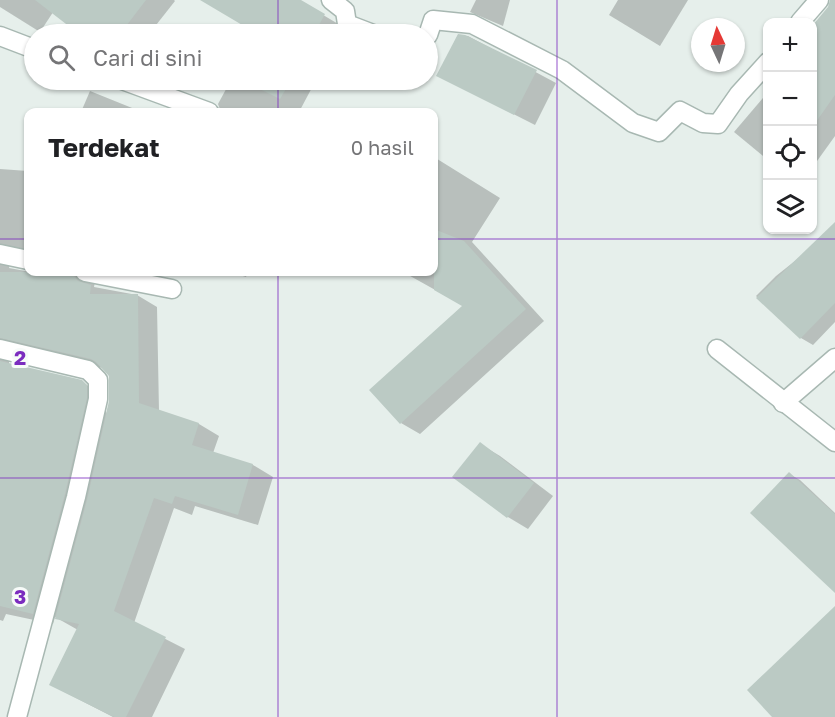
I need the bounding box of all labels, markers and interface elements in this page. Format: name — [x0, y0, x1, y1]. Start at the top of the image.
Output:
north arrow — [691, 18, 745, 72]
map controls — [763, 18, 817, 234]
button: + — [763, 18, 817, 72]
search box — [24, 24, 438, 90]
icon: search — [45, 41, 78, 74]
text: Cari di sini — [93, 44, 202, 71]
button: − — [763, 72, 817, 126]
button: locate — [763, 126, 817, 180]
text: Terdekat — [48, 132, 160, 163]
text: 0 hasil — [351, 135, 414, 159]
button: layers — [763, 180, 817, 234]
text: 2 — [14, 345, 26, 369]
text: 3 — [14, 584, 26, 608]

